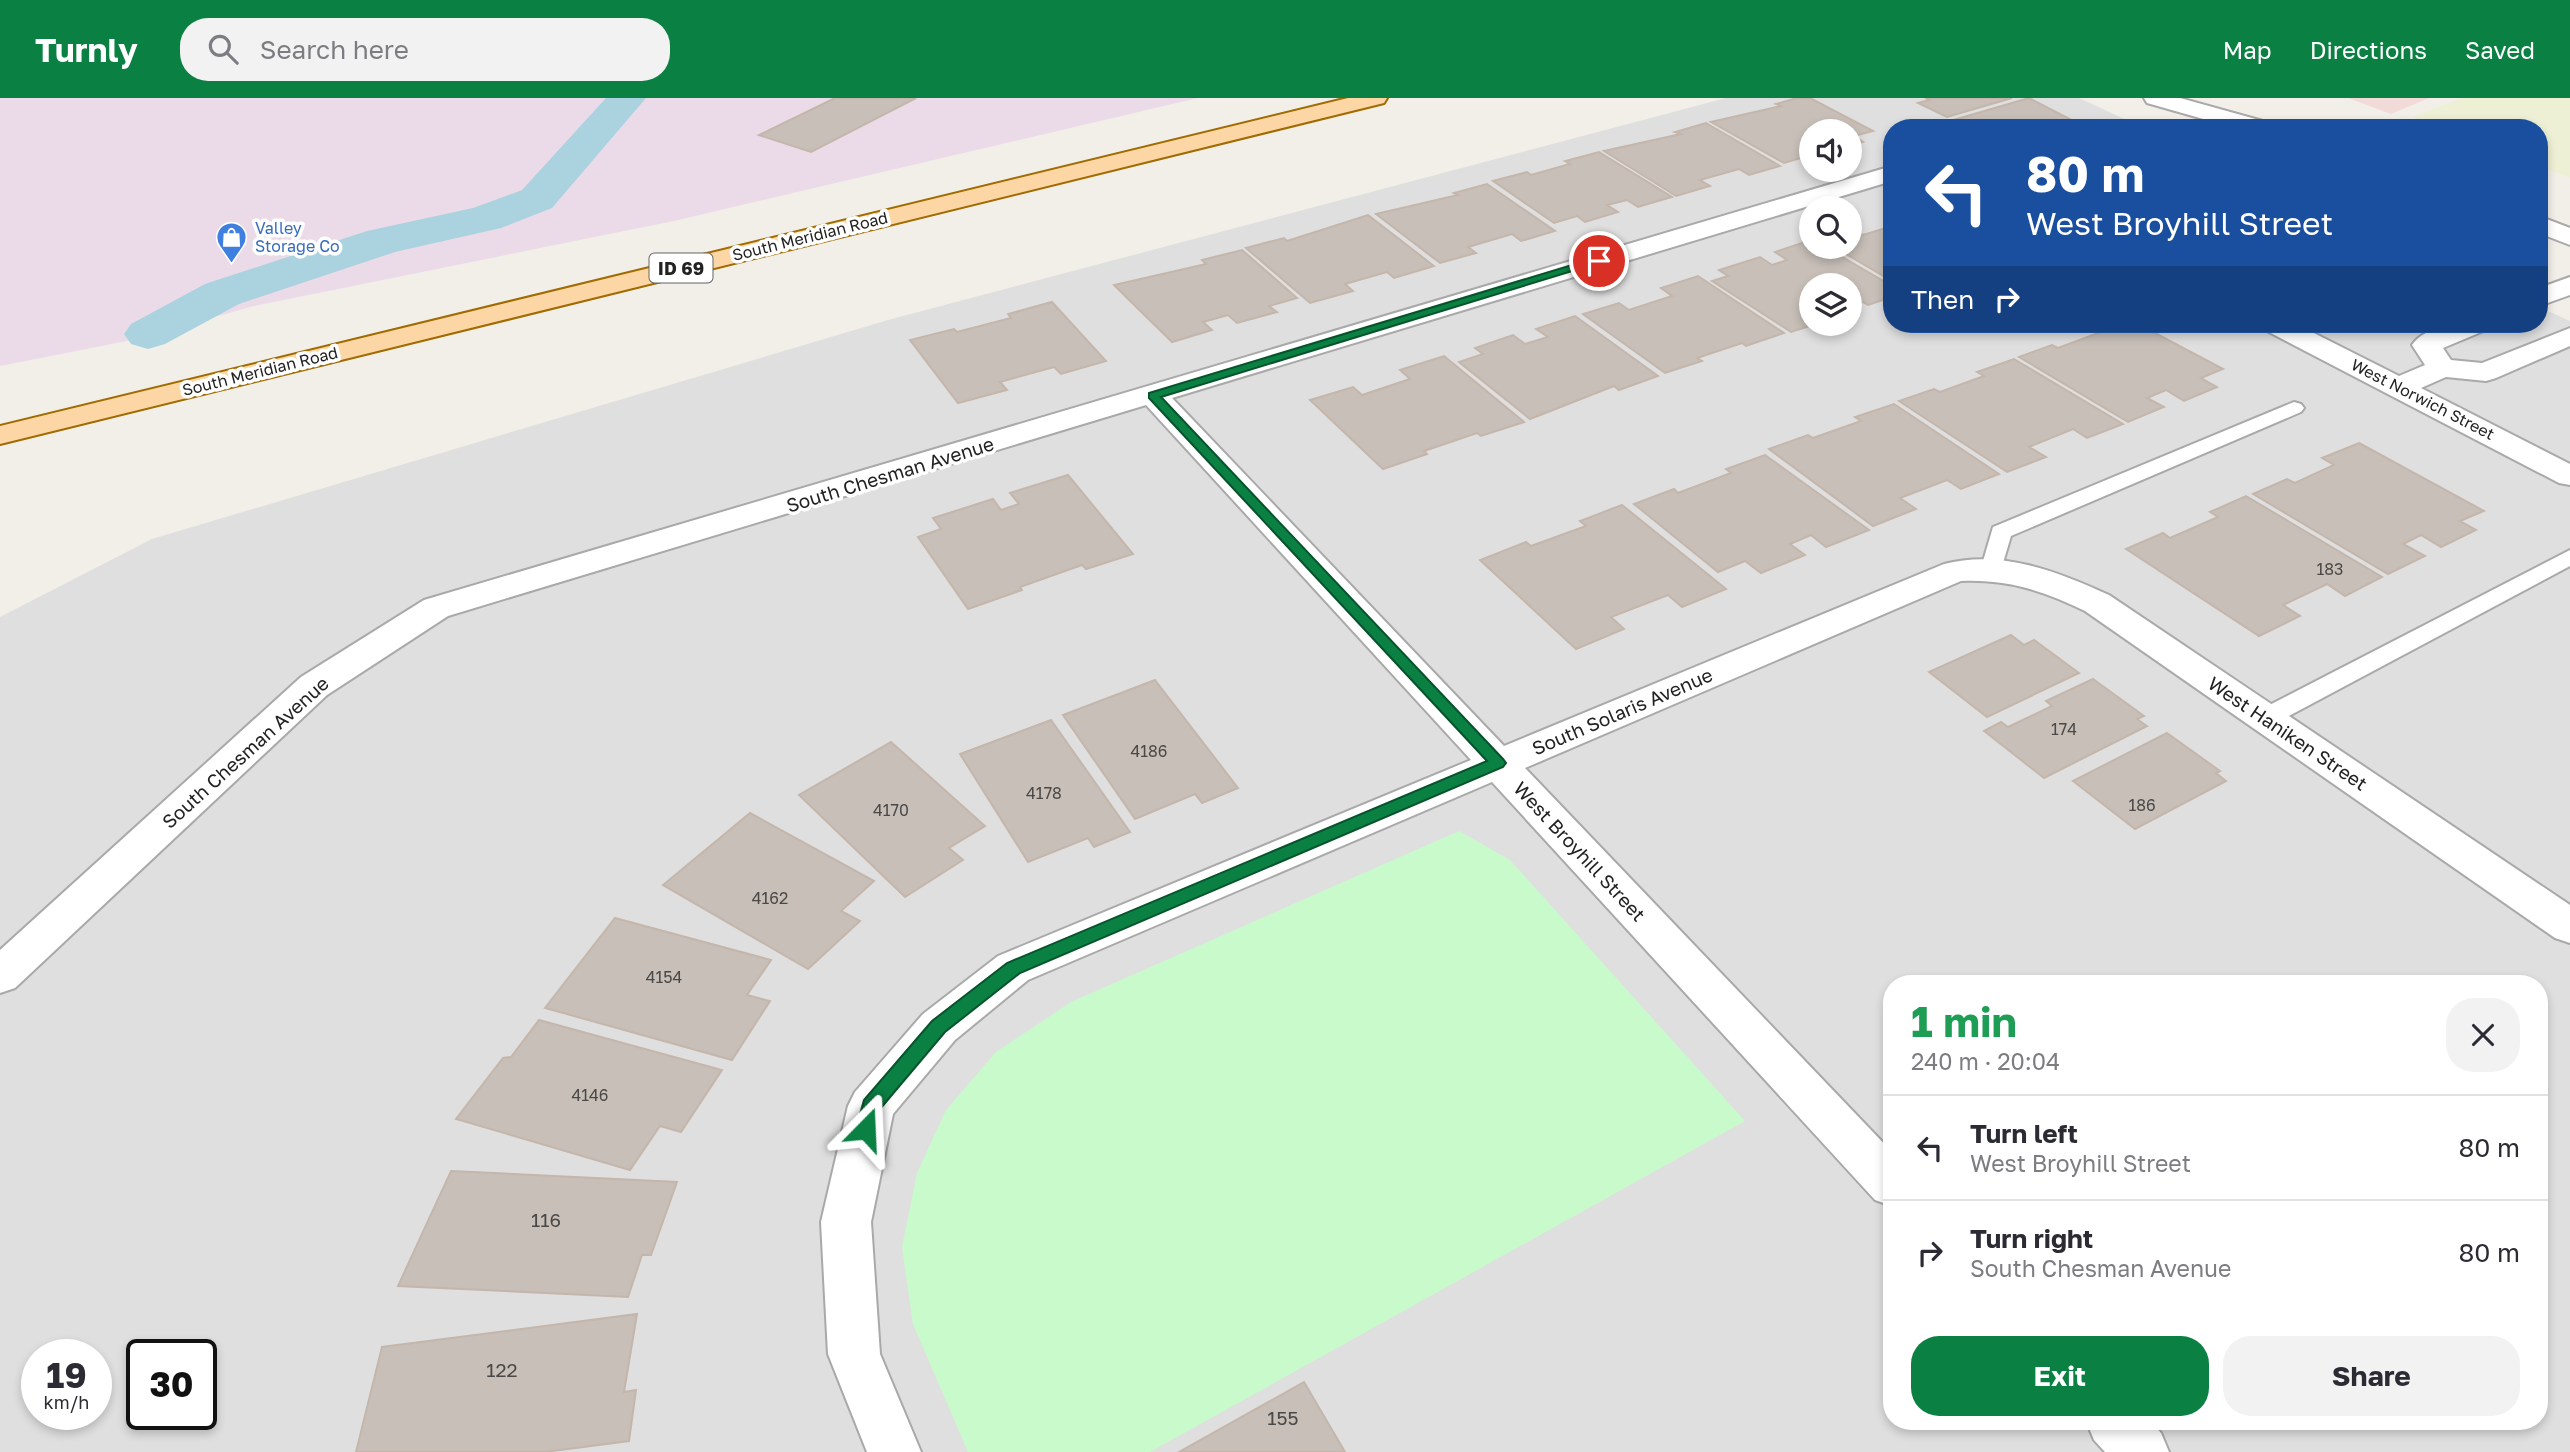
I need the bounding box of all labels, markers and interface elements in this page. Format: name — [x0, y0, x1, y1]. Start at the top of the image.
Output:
search box — [180, 18, 670, 81]
text: Turnly — [35, 30, 138, 69]
icon: search — [204, 30, 242, 68]
text: Search here — [260, 34, 409, 65]
text: Map — [2223, 35, 2272, 64]
text: Directions — [2310, 35, 2427, 64]
text: Saved — [2465, 35, 2535, 64]
map controls — [1799, 119, 1862, 336]
button: sound — [1799, 119, 1862, 182]
text: 80 m — [2026, 144, 2144, 203]
icon: left — [1911, 147, 2002, 238]
button: search — [1799, 196, 1862, 259]
text: West Broyhill Street — [2026, 204, 2333, 242]
street label: South Meridian Road — [730, 207, 890, 265]
place label: Valley Storage Co — [255, 218, 340, 256]
shop icon: Valley Storage Co — [215, 220, 249, 264]
pin — [1569, 231, 1629, 291]
icon: arrive — [1580, 242, 1618, 280]
road number: ID 69 — [650, 253, 712, 282]
button: layers — [1799, 273, 1862, 336]
icon: right — [1988, 280, 2026, 318]
text: Then — [1911, 284, 1974, 315]
street label: South Meridian Road — [180, 342, 340, 400]
street label: West Norwich Street — [2348, 354, 2498, 444]
street label: South Chesman Avenue — [783, 431, 997, 517]
house number: 183 — [2317, 559, 2343, 579]
street label: South Solaris Avenue — [1528, 663, 1716, 759]
street label: South Chesman Avenue — [157, 671, 333, 833]
street label: West Haniken Street — [2204, 671, 2372, 795]
house number: 174 — [2051, 719, 2077, 739]
house number: 4186 — [1131, 741, 1167, 761]
street label: West Broyhill Street — [1509, 776, 1651, 926]
house number: 4178 — [1026, 783, 1062, 803]
house number: 186 — [2128, 795, 2156, 815]
house number: 4170 — [873, 800, 909, 820]
house number: 4162 — [752, 888, 788, 908]
house number: 4154 — [646, 967, 682, 987]
text: 1 min — [1911, 996, 2017, 1046]
button: close — [2446, 998, 2520, 1072]
text: 240 m · 20:04 — [1911, 1047, 2060, 1075]
house number: 4146 — [572, 1085, 608, 1105]
position arrow — [829, 1092, 903, 1166]
text: Turn left — [1970, 1118, 2078, 1149]
icon: left — [1911, 1129, 1949, 1167]
text: 80 m — [2459, 1132, 2520, 1163]
text: West Broyhill Street — [1970, 1149, 2191, 1177]
house number: 116 — [531, 1208, 561, 1231]
text: Turn right — [1970, 1223, 2093, 1254]
icon: right — [1911, 1234, 1949, 1272]
text: 80 m — [2459, 1237, 2520, 1268]
text: South Chesman Avenue — [1970, 1254, 2231, 1282]
button: Exit — [1911, 1336, 2209, 1416]
button: Share — [2223, 1336, 2520, 1416]
speed limit sign: 30 — [126, 1339, 217, 1430]
text: 19 — [46, 1354, 87, 1396]
house number: 122 — [486, 1358, 518, 1381]
text: km/h — [44, 1391, 89, 1413]
house number: 155 — [1267, 1406, 1299, 1429]

